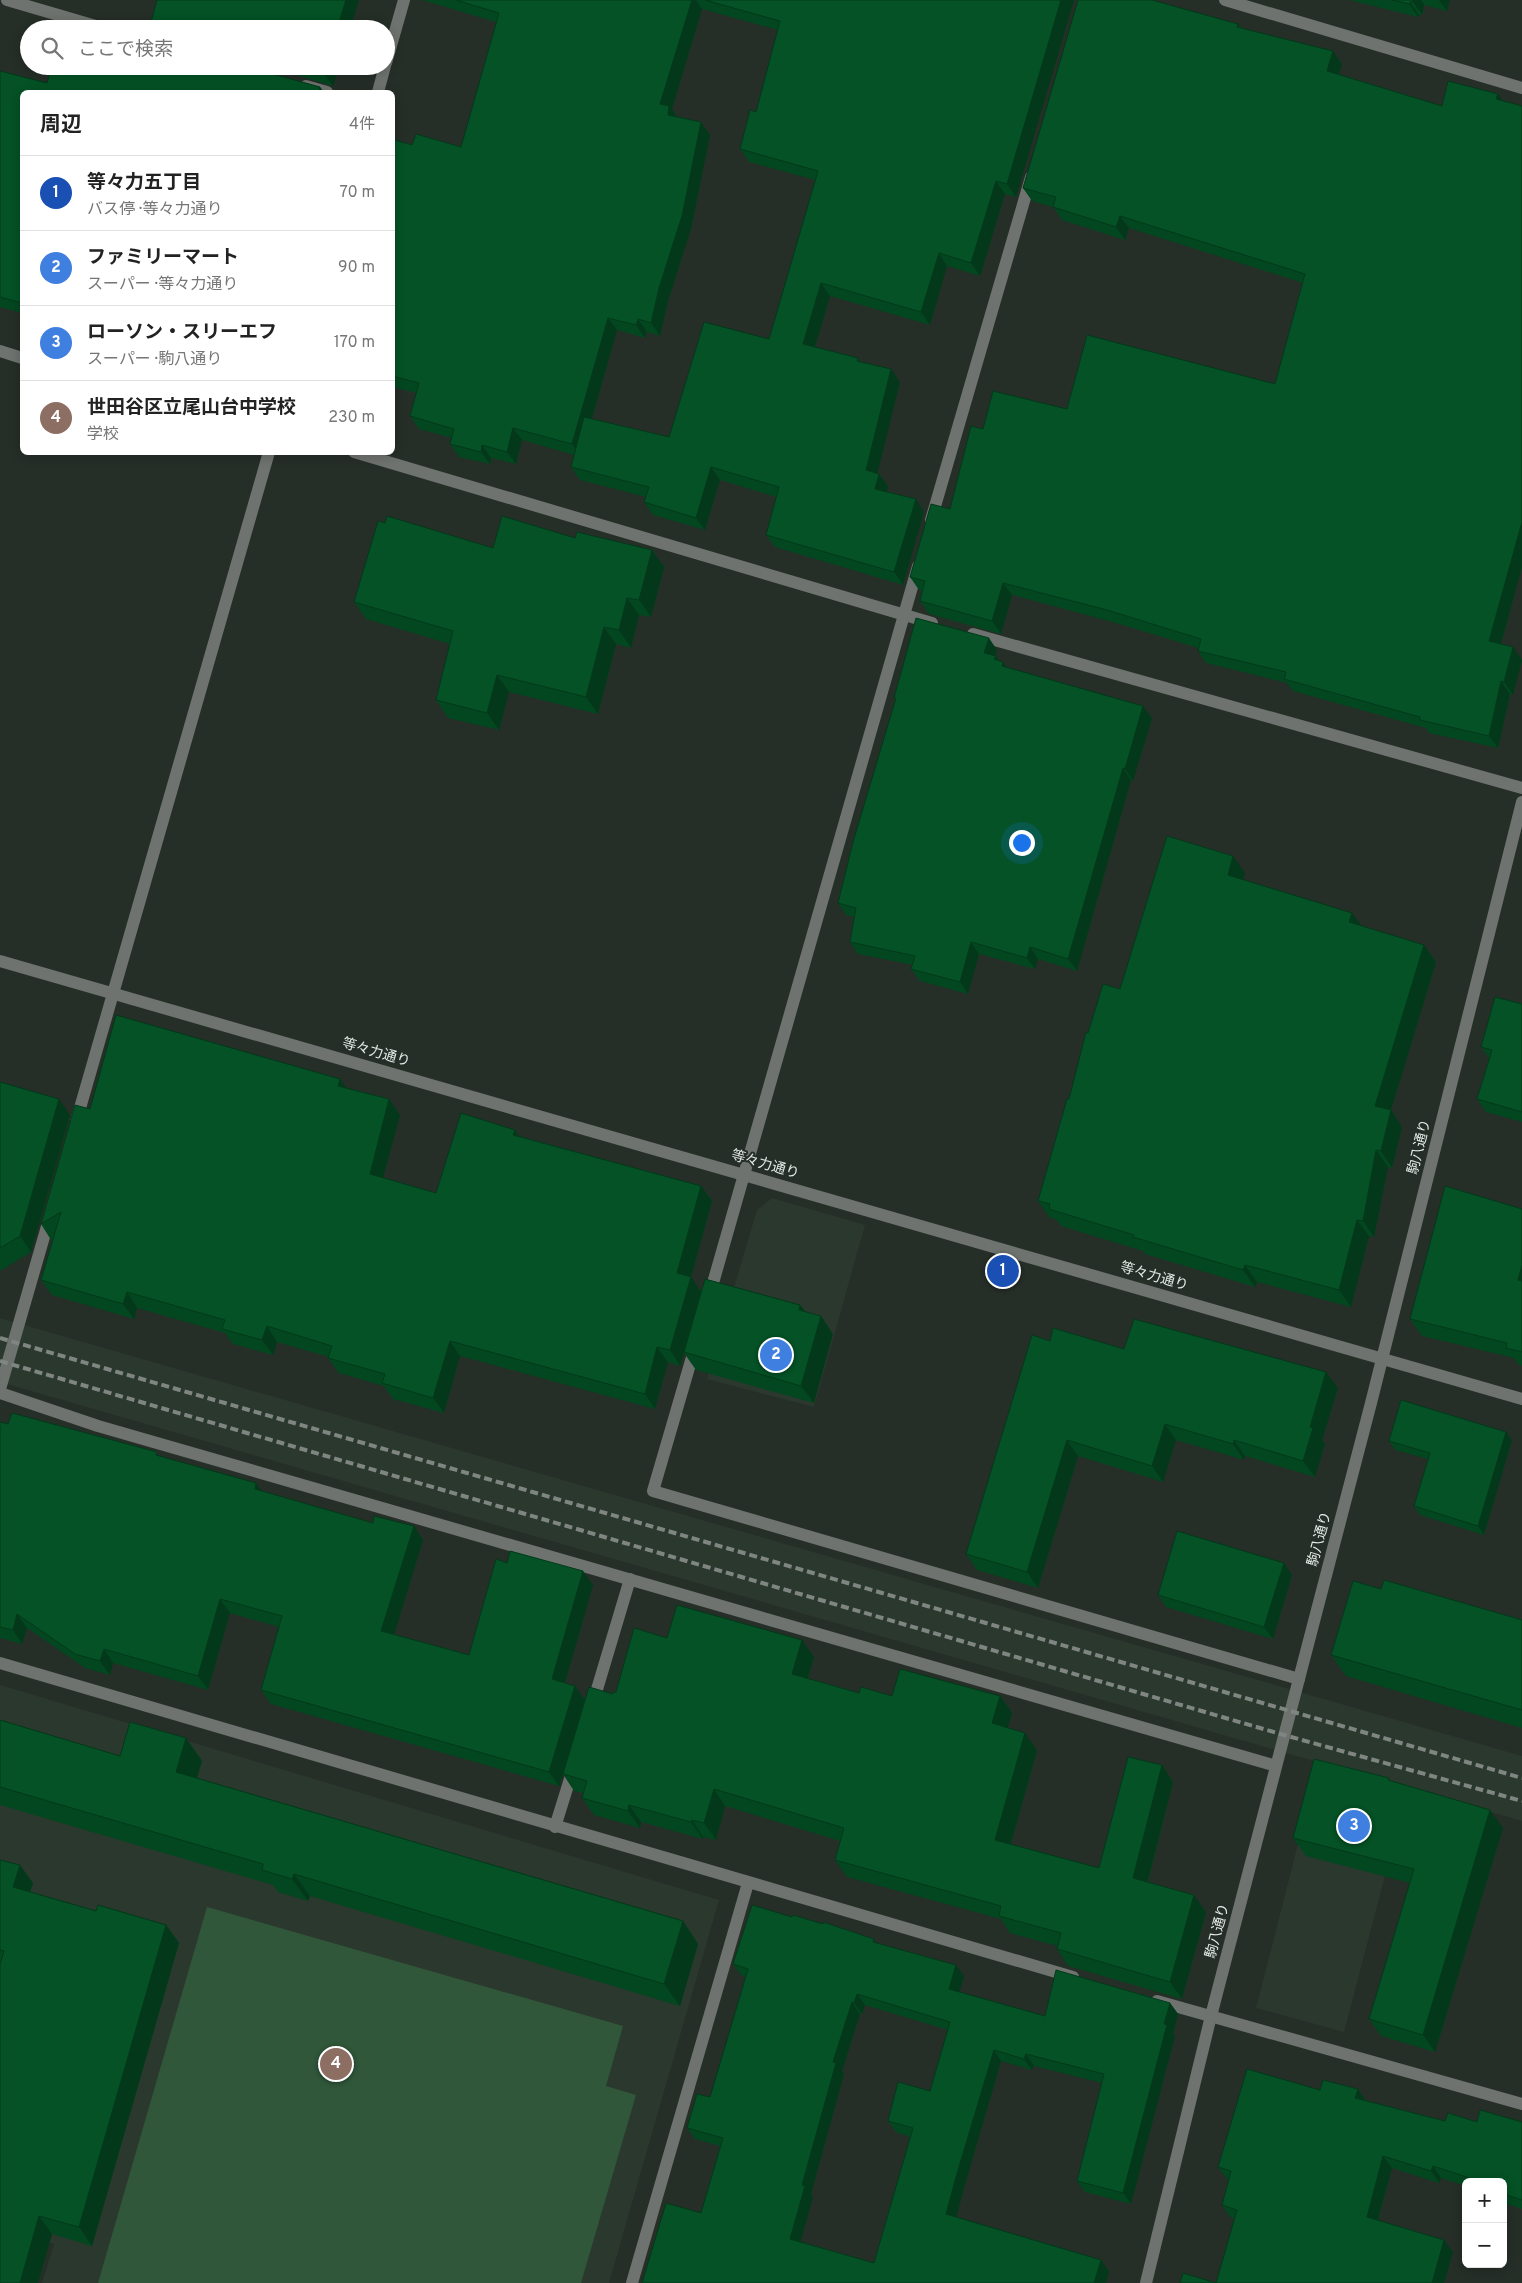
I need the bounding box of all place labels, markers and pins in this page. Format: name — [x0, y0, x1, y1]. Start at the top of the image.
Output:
pin: 1 — [987, 1252, 1019, 1290]
pin: 2 — [760, 1336, 792, 1374]
pin: 3 — [1338, 1807, 1370, 1845]
pin: 4 — [320, 2045, 352, 2083]

